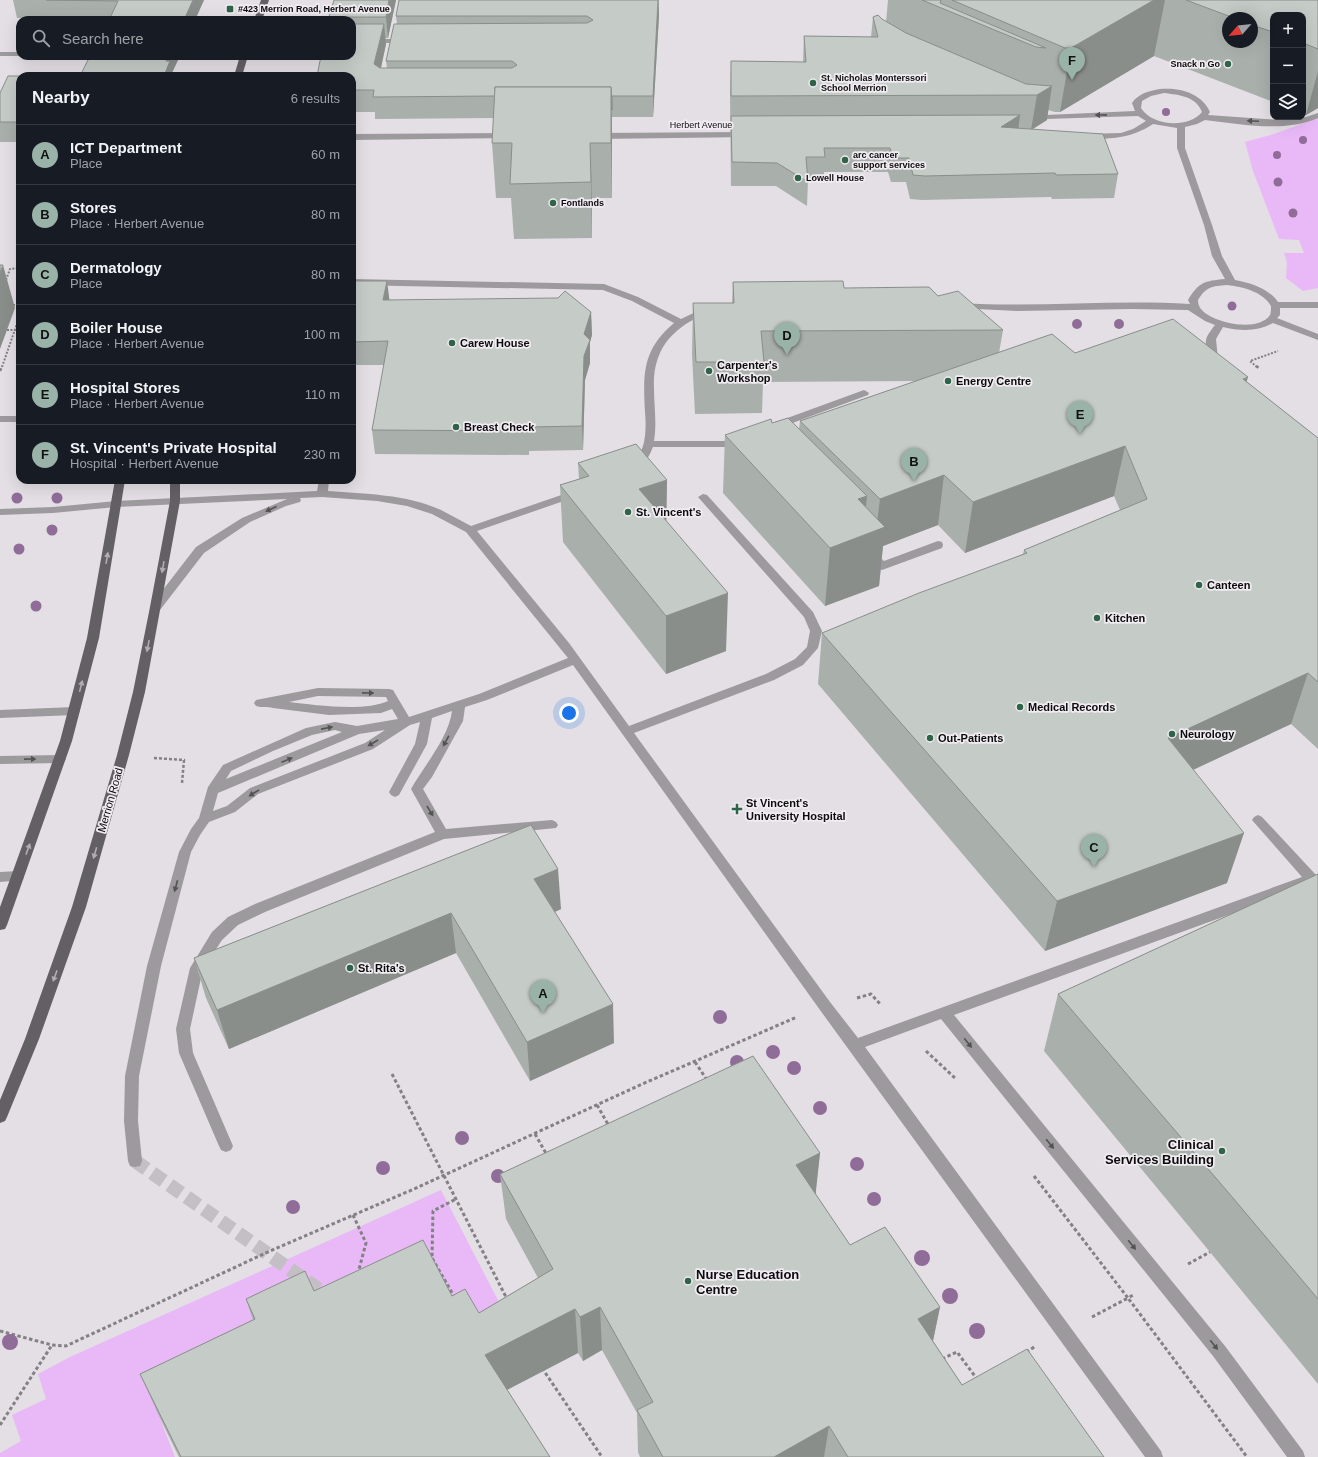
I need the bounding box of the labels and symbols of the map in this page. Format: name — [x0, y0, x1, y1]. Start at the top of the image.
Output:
marker: #423 Merrion Road, Herbert Avenue — [225, 4, 235, 14]
place label: #423 Merrion Road, Herbert Avenue — [238, 4, 390, 14]
north arrow — [1222, 12, 1258, 48]
pin: F — [1059, 47, 1085, 80]
place label: Snack n Go — [1170, 59, 1221, 69]
marker: Snack n Go — [1223, 59, 1233, 69]
place label: St. Nicholas Monterssori School Merrion — [821, 73, 927, 93]
marker: St. Nicholas Monterssori School Merrion — [808, 78, 818, 88]
one-way arrow — [1094, 112, 1107, 118]
one-way arrow — [1247, 118, 1259, 125]
street label: Herbert Avenue — [670, 120, 732, 130]
place label: arc cancer support services — [853, 150, 925, 170]
marker: arc cancer support services — [840, 155, 850, 165]
marker: Lowell House — [793, 173, 803, 183]
place label: Lowell House — [806, 173, 864, 183]
marker: Fontlands — [548, 198, 558, 208]
place label: Fontlands — [561, 198, 604, 208]
pin: D — [774, 322, 800, 355]
place label: Carew House — [460, 337, 530, 349]
marker: Carew House — [447, 338, 457, 348]
place label: Carpenter's Workshop — [717, 359, 778, 384]
marker: Carpenter's Workshop — [704, 366, 714, 376]
place label: Energy Centre — [956, 375, 1031, 387]
marker: Energy Centre — [943, 376, 953, 386]
pin: E — [1067, 401, 1093, 434]
place label: Breast Check — [464, 421, 535, 433]
marker: Breast Check — [451, 422, 461, 432]
pin: B — [901, 448, 927, 481]
one-way arrow — [265, 506, 277, 512]
place label: St. Vincent's — [636, 506, 701, 518]
marker: St. Vincent's — [623, 507, 633, 517]
one-way arrow — [104, 552, 110, 565]
one-way arrow — [160, 561, 166, 574]
place label: Canteen — [1207, 579, 1251, 591]
marker: Canteen — [1194, 580, 1204, 590]
place label: Kitchen — [1105, 612, 1146, 624]
marker: Kitchen — [1092, 613, 1102, 623]
one-way arrow — [145, 640, 151, 652]
one-way arrow — [78, 680, 84, 692]
one-way arrow — [362, 690, 375, 696]
place label: Medical Records — [1028, 701, 1115, 713]
marker: Medical Records — [1015, 702, 1025, 712]
your location — [559, 703, 579, 723]
one-way arrow — [321, 724, 333, 730]
place label: Neurology — [1180, 728, 1235, 740]
marker: Neurology — [1167, 729, 1177, 739]
place label: Out-Patients — [938, 732, 1003, 744]
marker: Out-Patients — [925, 733, 935, 743]
one-way arrow — [443, 735, 450, 747]
one-way arrow — [368, 739, 378, 747]
one-way arrow — [24, 756, 37, 762]
one-way arrow — [282, 756, 294, 762]
street label: Merrion Road — [95, 766, 125, 834]
one-way arrow — [248, 789, 259, 796]
place label: St Vincent's University Hospital — [746, 797, 846, 822]
marker: St Vincent's University Hospital — [731, 803, 743, 815]
one-way arrow — [426, 806, 434, 816]
pin: C — [1081, 834, 1107, 867]
one-way arrow — [25, 843, 31, 855]
one-way arrow — [92, 847, 98, 859]
one-way arrow — [173, 881, 179, 893]
place label: St. Rita's — [358, 962, 405, 974]
marker: St. Rita's — [345, 963, 355, 973]
one-way arrow — [51, 971, 57, 983]
pin: A — [530, 980, 556, 1013]
one-way arrow — [964, 1037, 973, 1048]
place label: Clinical Services Building — [1105, 1137, 1214, 1167]
one-way arrow — [1046, 1138, 1055, 1149]
marker: Clinical Services Building — [1217, 1146, 1227, 1156]
one-way arrow — [1128, 1239, 1137, 1250]
place label: Nurse Education Centre — [696, 1267, 799, 1297]
marker: Nurse Education Centre — [683, 1276, 693, 1286]
one-way arrow — [1210, 1340, 1219, 1351]

